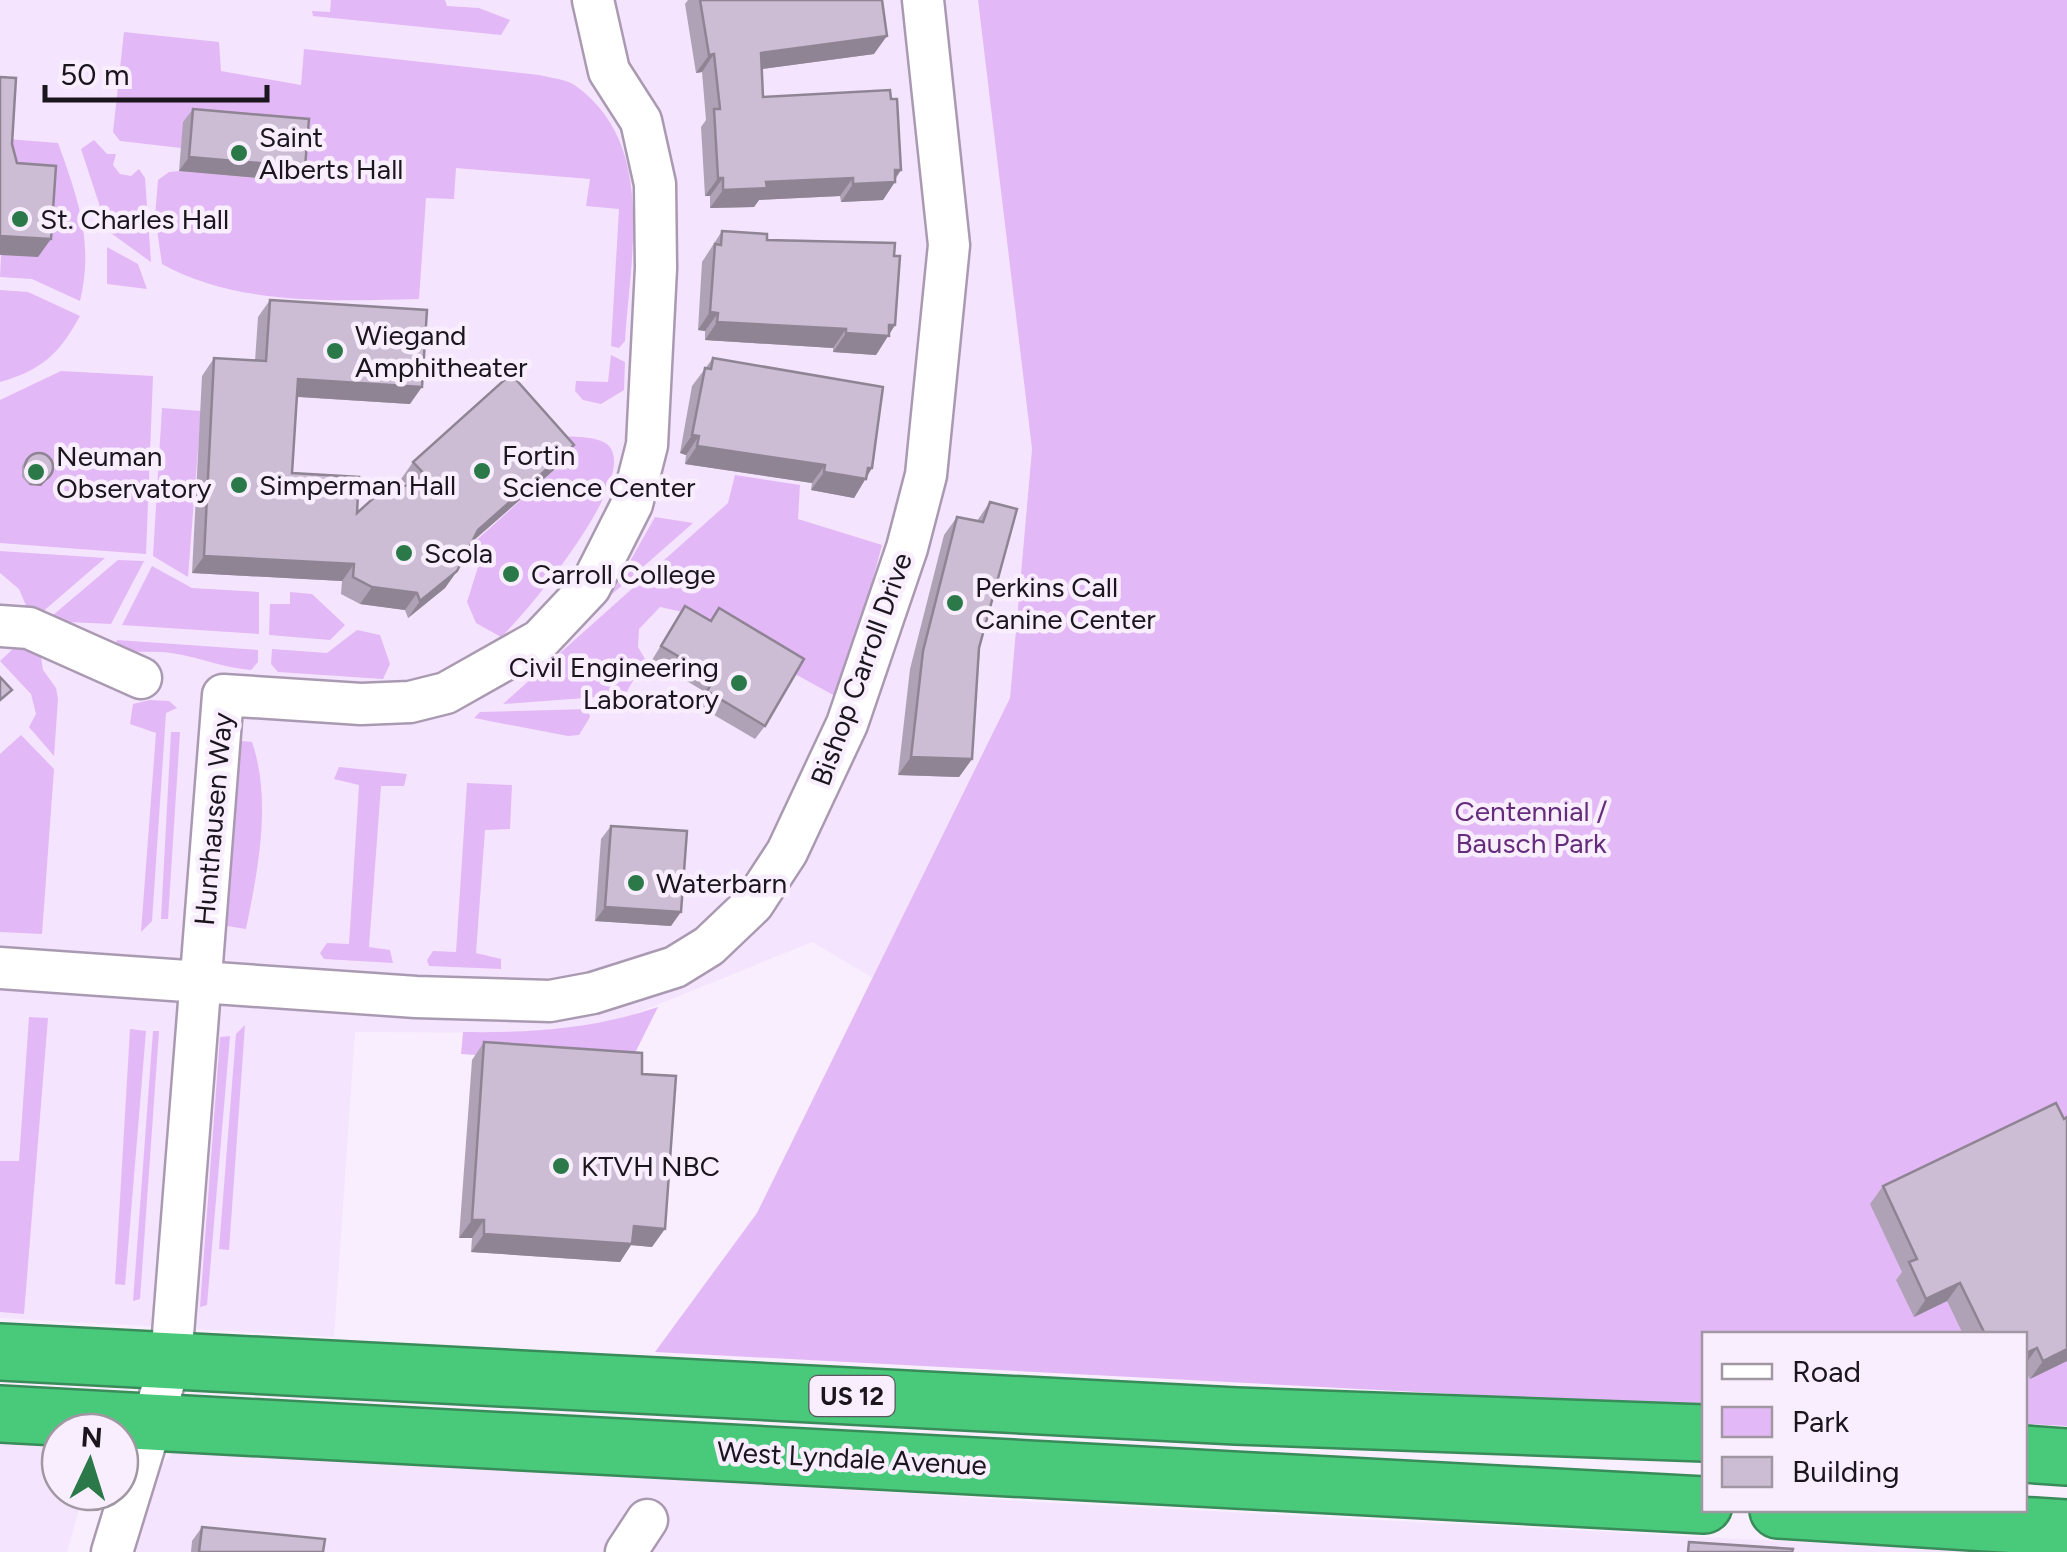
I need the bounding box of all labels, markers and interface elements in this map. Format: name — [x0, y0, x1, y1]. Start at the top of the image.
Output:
scale bar — [45, 40, 268, 102]
text: 50 m — [60, 56, 129, 93]
place label: Saint Alberts Hall — [259, 120, 403, 186]
marker: Saint Alberts Hall — [228, 142, 250, 164]
place label: St. Charles Hall — [40, 202, 229, 236]
marker: St. Charles Hall — [9, 208, 31, 230]
place label: Wiegand Amphitheater — [355, 318, 528, 384]
marker: Wiegand Amphitheater — [324, 340, 346, 362]
place label: Fortin Science Center — [502, 438, 696, 504]
place label: Neuman Observatory — [56, 439, 212, 505]
marker: Fortin Science Center — [471, 460, 493, 482]
marker: Neuman Observatory — [25, 461, 47, 483]
place label: Simperman Hall — [259, 468, 456, 502]
marker: Simperman Hall — [228, 474, 250, 496]
place label: Scola — [424, 536, 493, 570]
marker: Scola — [393, 542, 415, 564]
street label: Bishop Carroll Drive — [803, 548, 919, 790]
place label: Carroll College — [531, 557, 716, 591]
marker: Carroll College — [500, 563, 522, 585]
place label: Perkins Call Canine Center — [975, 570, 1156, 636]
marker: Perkins Call Canine Center — [944, 592, 966, 614]
place label: Civil Engineering Laboratory — [509, 650, 719, 716]
marker: Civil Engineering Laboratory — [728, 672, 750, 694]
street label: Hunthausen Way — [187, 711, 239, 927]
park label: Centennial / Bausch Park — [1455, 794, 1608, 860]
place label: Waterbarn — [656, 866, 787, 900]
marker: Waterbarn — [625, 872, 647, 894]
place label: KTVH NBC — [581, 1149, 720, 1183]
marker: KTVH NBC — [550, 1155, 572, 1177]
legend — [1702, 1332, 2027, 1512]
text: Road — [1792, 1353, 1861, 1390]
road number: US 12 — [810, 1376, 894, 1416]
text: Park — [1792, 1403, 1850, 1440]
north arrow — [40, 1412, 140, 1512]
text: N — [80, 1419, 104, 1455]
street label: West Lyndale Avenue — [716, 1434, 988, 1482]
text: Building — [1792, 1453, 1900, 1490]

